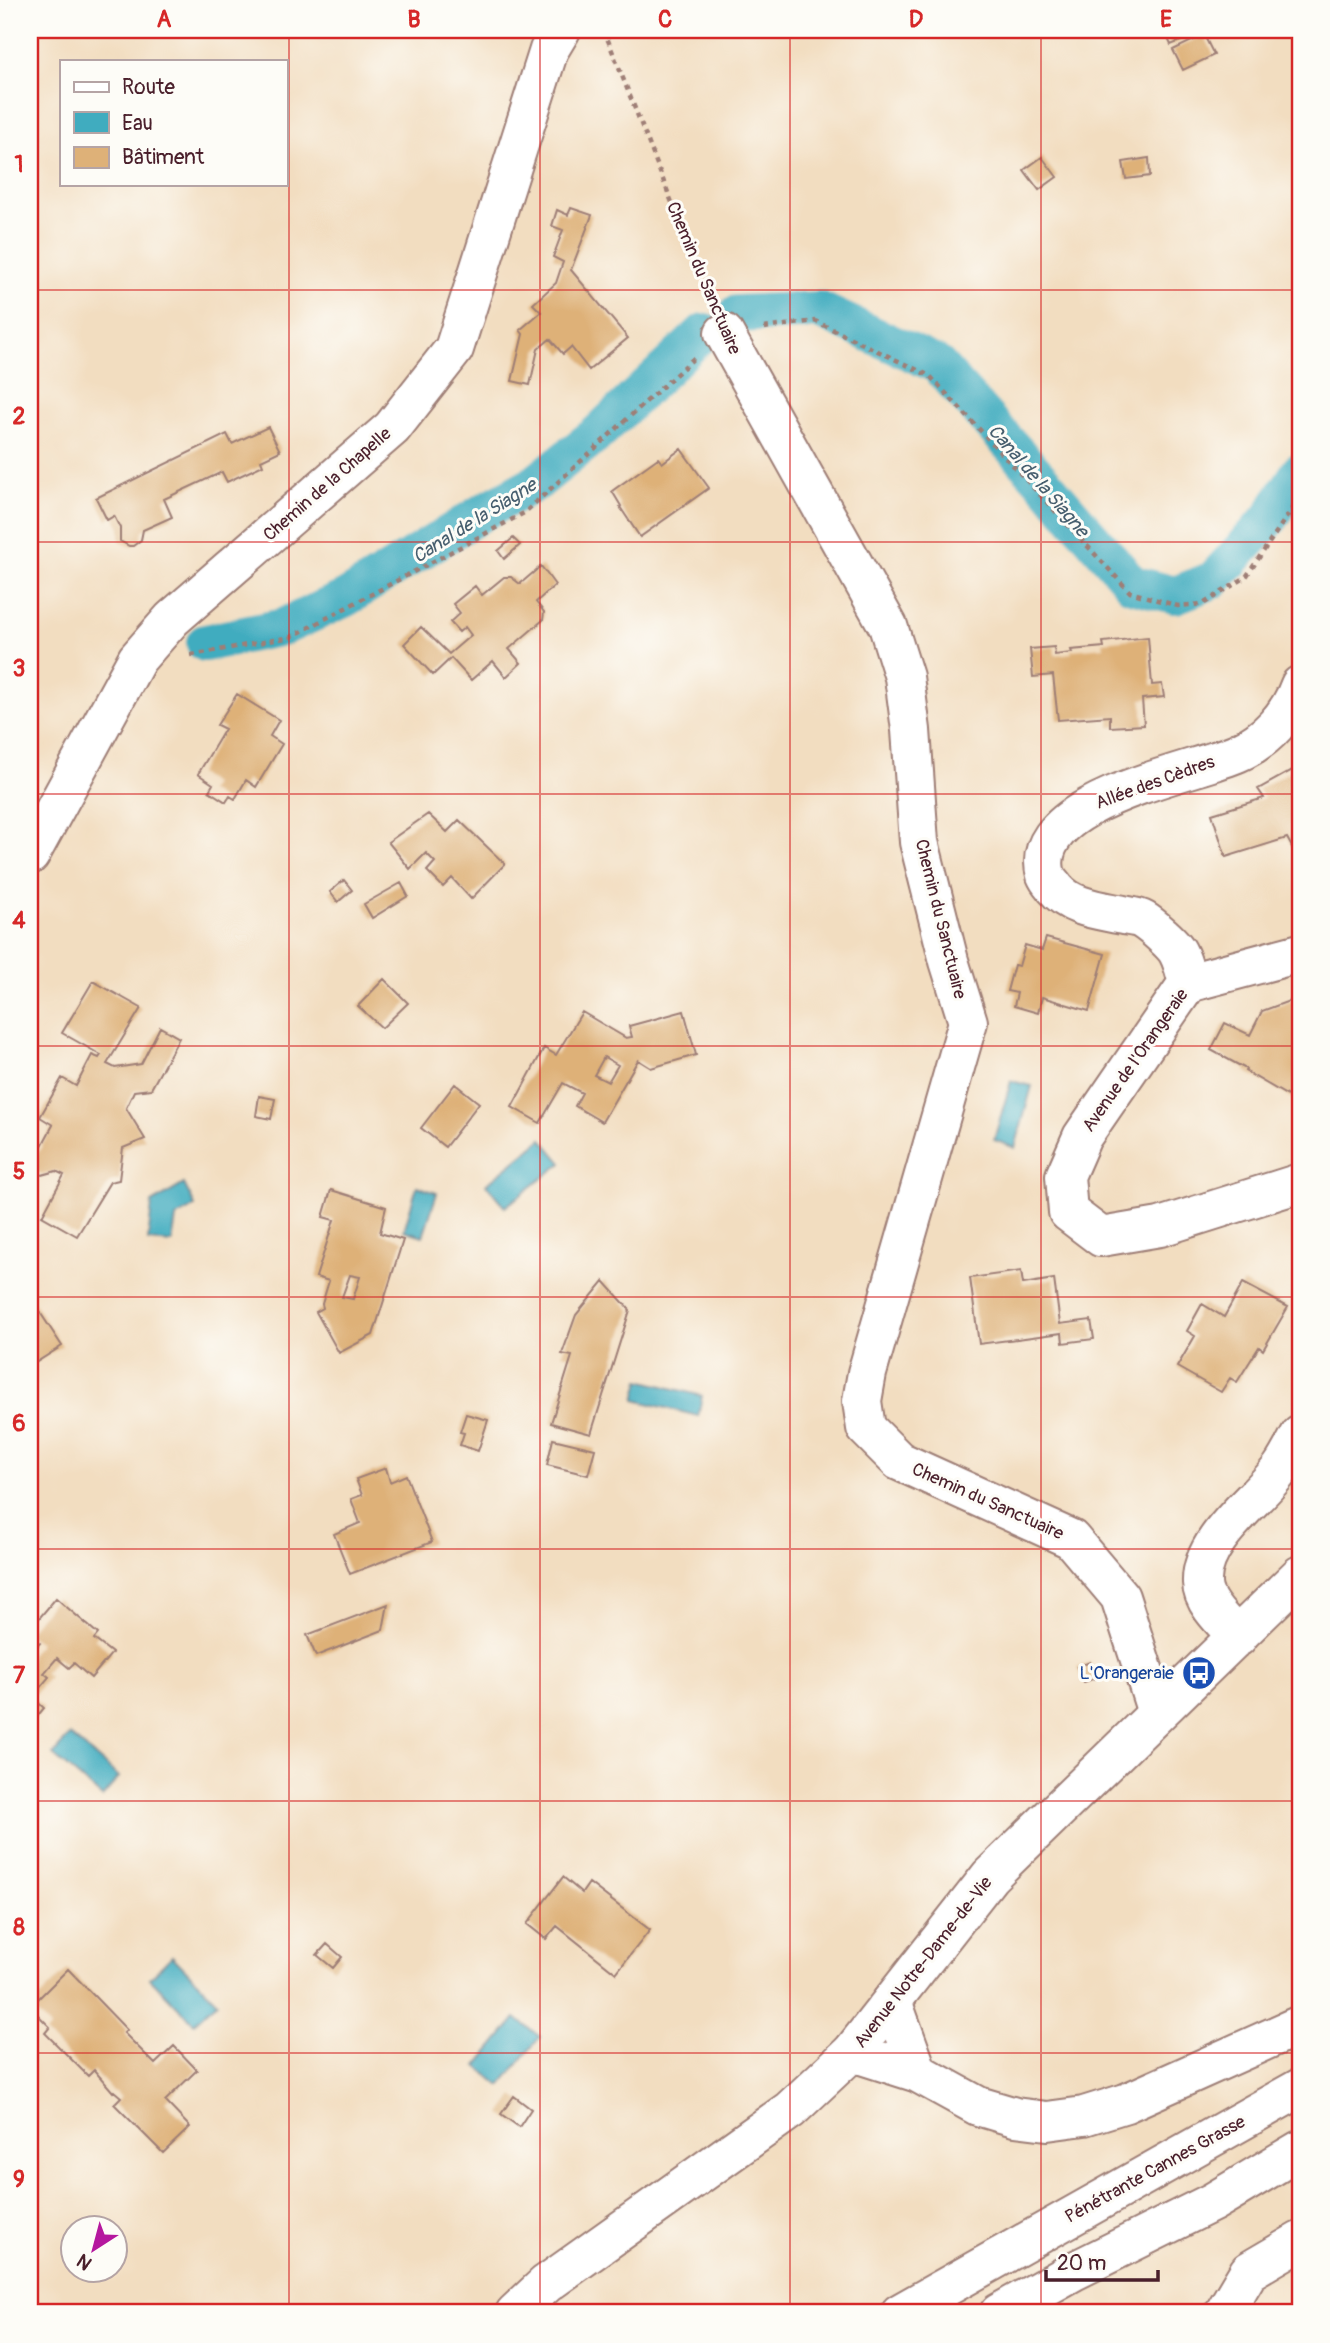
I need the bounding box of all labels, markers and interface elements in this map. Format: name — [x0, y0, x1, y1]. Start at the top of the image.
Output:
text: A — [157, 5, 172, 34]
text: B — [407, 5, 421, 34]
text: C — [658, 5, 672, 34]
text: D — [909, 5, 923, 34]
text: E — [1160, 5, 1172, 34]
legend — [60, 60, 287, 186]
text: Route — [122, 74, 175, 101]
text: Eau — [122, 110, 153, 137]
text: Bâtiment — [122, 144, 205, 171]
text: 1 — [15, 150, 24, 179]
street label: Chemin du Sanctuaire — [661, 198, 746, 358]
text: 2 — [13, 402, 26, 431]
water label: Canal de la Siagne — [983, 419, 1095, 543]
street label: Chemin de la Chapelle — [258, 422, 396, 546]
water label: Canal de la Siagne — [408, 472, 542, 569]
text: 3 — [13, 654, 25, 683]
street label: Allée des Cèdres — [1093, 750, 1218, 815]
street label: Chemin du Sanctuaire — [910, 837, 971, 1001]
text: 4 — [12, 906, 26, 935]
street label: Avenue de l'Orangeraie — [1077, 984, 1194, 1136]
text: 5 — [13, 1157, 25, 1186]
text: 6 — [12, 1409, 26, 1438]
street label: Chemin du Sanctuaire — [908, 1458, 1067, 1545]
bus stop icon: L'Orangeraie — [1180, 1654, 1218, 1692]
text: 7 — [13, 1661, 26, 1690]
place label: L'Orangeraie — [1080, 1662, 1174, 1685]
street label: Avenue Notre-Dame-de-Vie — [849, 1872, 998, 2053]
text: 8 — [13, 1913, 25, 1942]
street label: Pénétrante Cannes Grasse — [1061, 2110, 1250, 2229]
text: 9 — [13, 2165, 25, 2194]
north arrow — [60, 2214, 130, 2284]
scale bar — [1046, 2238, 1158, 2282]
text: N — [72, 2248, 97, 2275]
text: 20 m — [1057, 2250, 1106, 2277]

